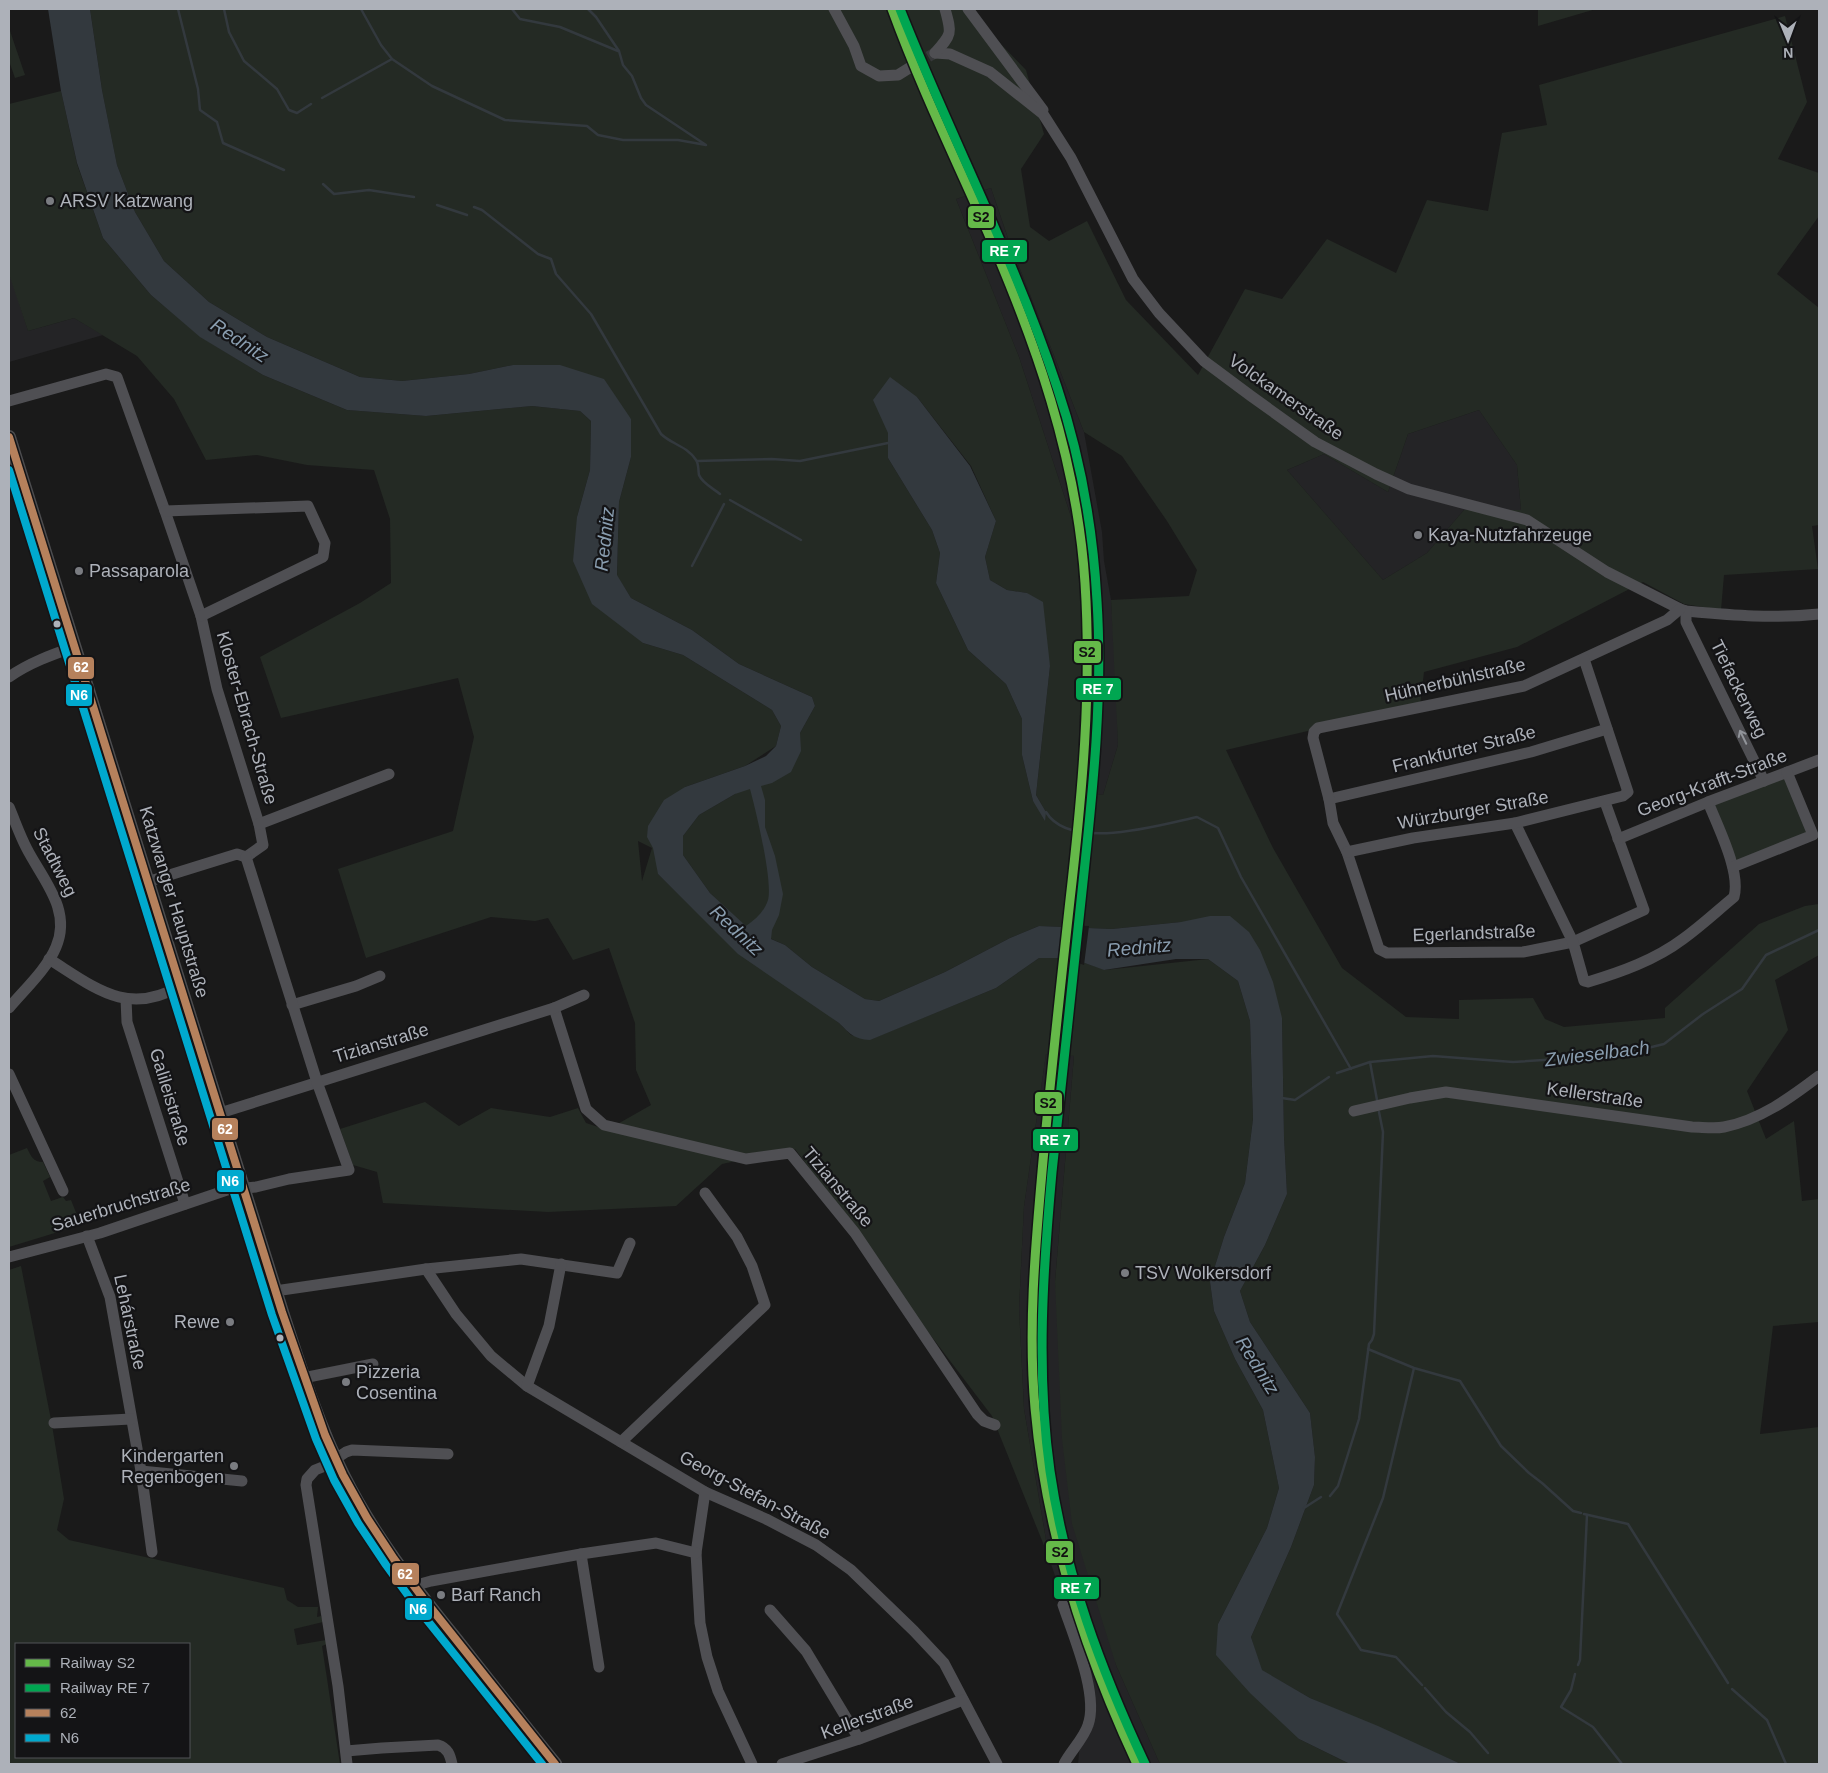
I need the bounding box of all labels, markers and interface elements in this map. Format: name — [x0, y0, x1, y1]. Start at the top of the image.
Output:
north arrow — [1763, 15, 1813, 65]
text: N — [1783, 45, 1793, 61]
place label: ARSV Katzwang — [60, 191, 193, 211]
marker: ARSV Katzwang — [44, 195, 56, 207]
line badge: S2 — [967, 205, 995, 229]
text: S2 — [972, 209, 990, 225]
line badge: RE 7 — [981, 239, 1028, 263]
text: RE 7 — [989, 243, 1021, 259]
water label: Rednitz — [207, 314, 273, 367]
street label: Volckamerstraße — [1225, 350, 1347, 444]
water label: Rednitz — [591, 505, 618, 572]
place label: Kaya-Nutzfahrzeuge — [1428, 525, 1592, 545]
marker: Kaya-Nutzfahrzeuge — [1412, 529, 1424, 541]
place label: Passaparola — [89, 561, 190, 581]
marker: Passaparola — [73, 565, 85, 577]
unlabelled marker — [52, 619, 62, 629]
street label: Kloster-Ebrach-Straße — [213, 629, 281, 807]
street label: Tiefackerweg — [1707, 637, 1771, 741]
line badge: S2 — [1073, 640, 1102, 664]
text: S2 — [1078, 644, 1096, 660]
street label: Hühnerbühlstraße — [1383, 654, 1527, 706]
line badge: 62 — [67, 656, 95, 680]
text: 62 — [73, 659, 89, 675]
line badge: RE 7 — [1075, 677, 1122, 701]
text: RE 7 — [1082, 681, 1114, 697]
line badge: N6 — [65, 683, 93, 707]
text: N6 — [70, 687, 88, 703]
street label: Frankfurter Straße — [1390, 722, 1538, 776]
one-way arrow — [1738, 730, 1747, 745]
street label: Georg-Krafft-Straße — [1634, 745, 1790, 821]
street label: Würzburger Straße — [1396, 787, 1550, 833]
street label: Katzwanger Hauptstraße — [135, 804, 213, 1000]
street label: Stadtweg — [29, 824, 81, 900]
water label: Rednitz — [706, 901, 768, 960]
street label: Egerlandstraße — [1412, 921, 1536, 945]
water label: Rednitz — [1106, 934, 1173, 961]
street label: Tizianstraße — [331, 1019, 431, 1067]
water label: Zwieselbach — [1542, 1037, 1651, 1070]
street label: Galileistraße — [146, 1046, 194, 1148]
street label: Kellerstraße — [1546, 1078, 1644, 1112]
line badge: S2 — [1034, 1091, 1063, 1115]
text: S2 — [1039, 1095, 1057, 1111]
line badge: 62 — [211, 1117, 239, 1141]
text: 62 — [217, 1121, 233, 1137]
line badge: RE 7 — [1032, 1128, 1079, 1152]
text: RE 7 — [1039, 1132, 1071, 1148]
street label: Tizianstraße — [799, 1143, 877, 1231]
line badge: N6 — [216, 1169, 245, 1193]
text: N6 — [221, 1173, 239, 1189]
street label: Sauerbruchstraße — [49, 1174, 193, 1236]
place label: TSV Wolkersdorf — [1135, 1263, 1272, 1283]
marker: TSV Wolkersdorf — [1119, 1267, 1131, 1279]
street label: Lehárstraße — [110, 1272, 150, 1372]
place label: Rewe — [174, 1312, 220, 1332]
marker: Rewe — [224, 1316, 236, 1328]
water label: Rednitz — [1232, 1332, 1284, 1399]
unlabelled marker — [275, 1333, 285, 1343]
place label: Pizzeria Cosentina — [356, 1362, 438, 1403]
marker: Pizzeria Cosentina — [340, 1376, 352, 1388]
place label: Kindergarten Regenbogen — [121, 1446, 224, 1487]
street label: Georg-Stefan-Straße — [676, 1447, 834, 1543]
marker: Kindergarten Regenbogen — [228, 1460, 240, 1472]
line badge: S2 — [1045, 1540, 1074, 1564]
text: S2 — [1051, 1544, 1069, 1560]
line badge: 62 — [391, 1562, 420, 1586]
text: 62 — [397, 1566, 413, 1582]
line badge: RE 7 — [1053, 1576, 1100, 1600]
text: RE 7 — [1060, 1580, 1092, 1596]
place label: Barf Ranch — [451, 1585, 541, 1605]
marker: Barf Ranch — [435, 1589, 447, 1601]
line badge: N6 — [404, 1597, 433, 1621]
text: N6 — [409, 1601, 427, 1617]
legend — [15, 1643, 190, 1758]
text: Railway S2 — [60, 1654, 135, 1671]
text: Railway RE 7 — [60, 1679, 150, 1696]
street label: Kellerstraße — [818, 1691, 916, 1743]
text: 62 — [60, 1704, 77, 1721]
text: N6 — [60, 1729, 79, 1746]

